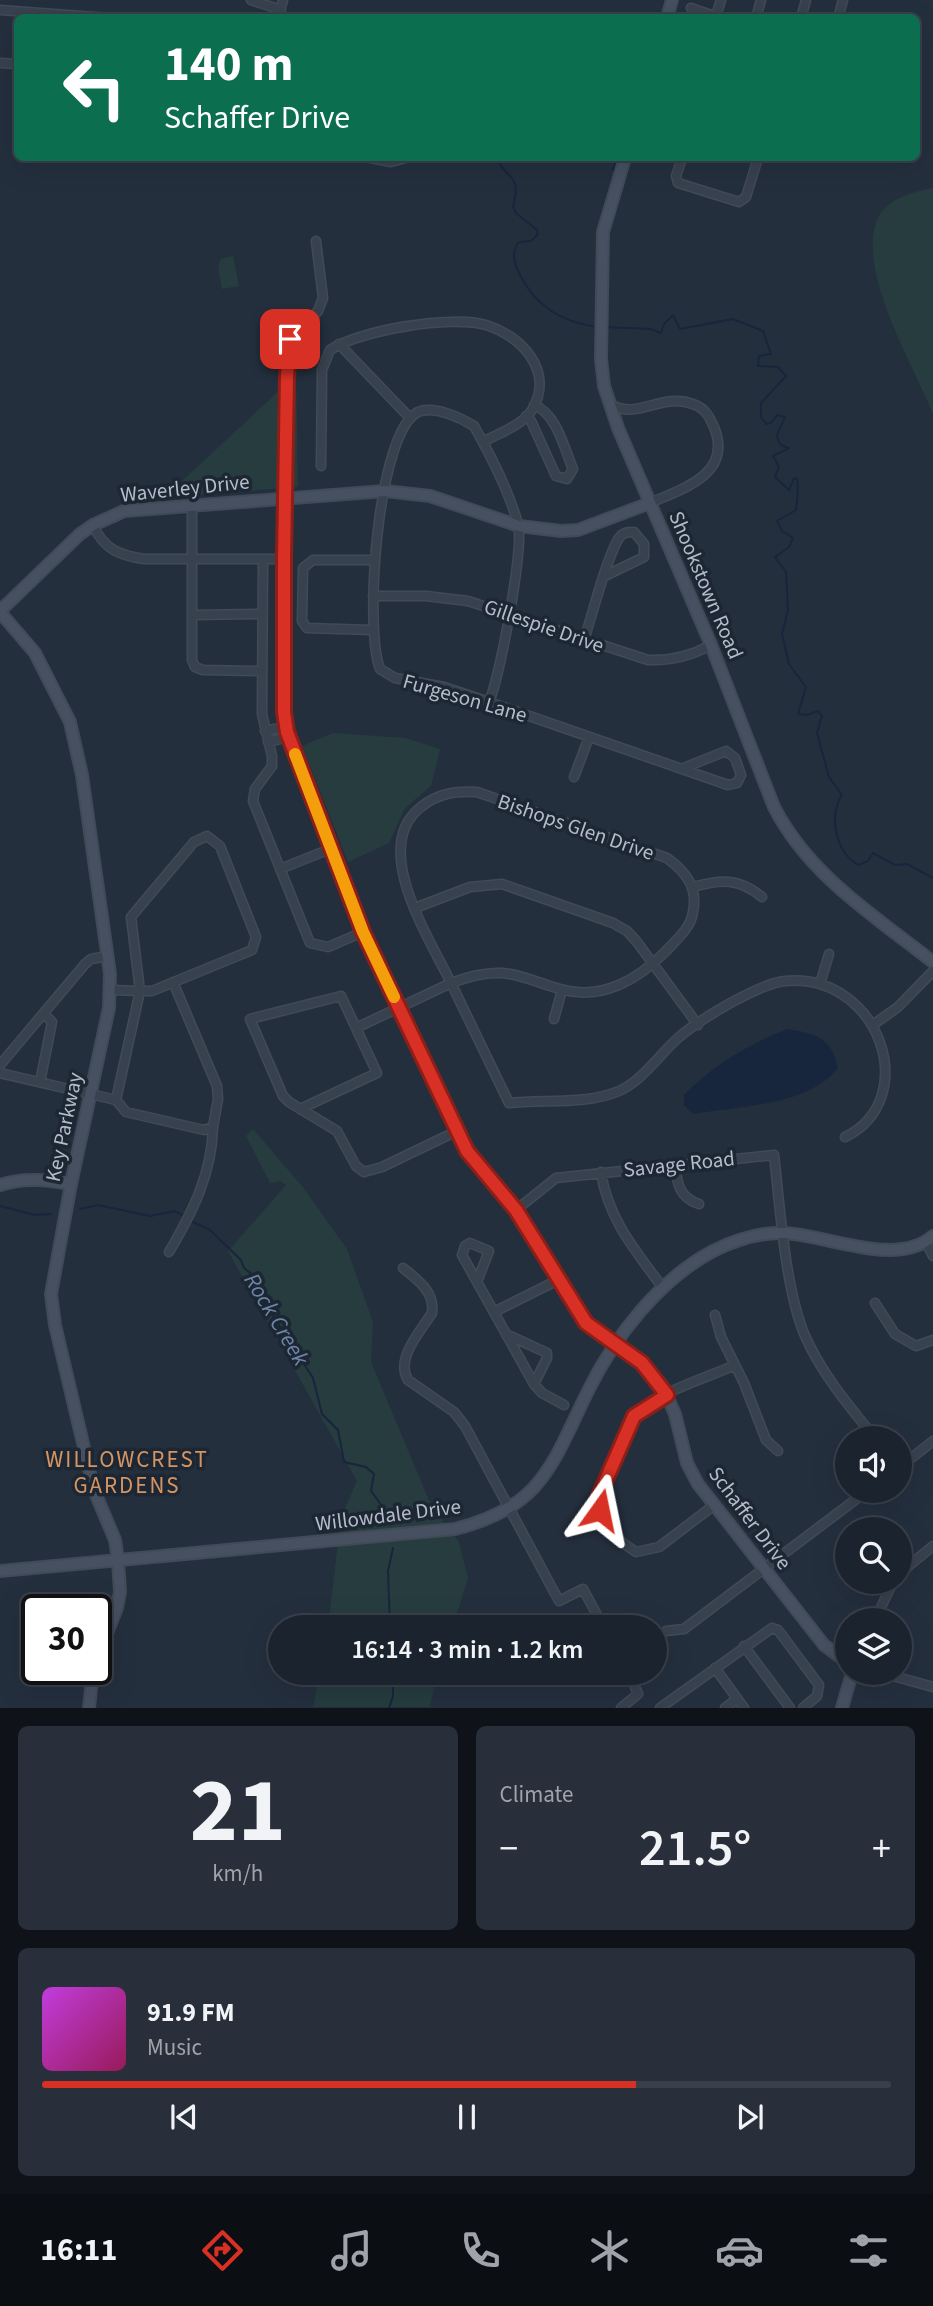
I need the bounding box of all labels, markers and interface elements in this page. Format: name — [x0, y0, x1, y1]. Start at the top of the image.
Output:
text: 140 m — [164, 30, 293, 100]
icon: left — [49, 42, 140, 133]
text: Schaffer Drive — [164, 95, 350, 141]
pin — [260, 309, 320, 369]
icon: arrive — [271, 320, 309, 358]
street label: Waverley Drive — [119, 466, 251, 510]
street label: Shookstown Road — [661, 506, 751, 664]
street label: Gillespie Drive — [480, 591, 608, 661]
street label: Furgeson Lane — [399, 666, 531, 730]
street label: Bishops Glen Drive — [494, 786, 658, 868]
street label: Key Parkway — [38, 1069, 90, 1184]
street label: Savage Road — [622, 1143, 736, 1185]
water label: Rock Creek — [236, 1267, 318, 1373]
map controls — [835, 1426, 912, 1685]
button: sound — [835, 1426, 912, 1503]
district label: WILLOWCREST GARDENS — [45, 1443, 209, 1502]
street label: Schaffer Drive — [701, 1460, 799, 1576]
position arrow — [563, 1473, 637, 1547]
street label: Willowdale Drive — [313, 1491, 463, 1539]
button: search — [835, 1517, 912, 1594]
speed limit sign: 30 — [21, 1594, 112, 1685]
button: layers — [835, 1608, 912, 1685]
text: 16:14 · 3 min · 1.2 km — [352, 1631, 583, 1668]
text: 21 — [190, 1747, 286, 1876]
text: Climate — [500, 1778, 573, 1811]
text: 21.5° — [639, 1812, 751, 1886]
text: − — [500, 1822, 518, 1876]
text: + — [872, 1822, 891, 1876]
text: km/h — [212, 1857, 263, 1890]
text: 91.9 FM — [147, 1994, 235, 2031]
text: Music — [147, 2031, 202, 2064]
icon: previous — [165, 2098, 203, 2136]
icon: pause — [448, 2098, 486, 2136]
icon: next — [731, 2098, 769, 2136]
icon: directions — [198, 2226, 247, 2275]
icon: music — [327, 2226, 376, 2275]
icon: phone — [456, 2226, 505, 2275]
icon: climate — [585, 2226, 634, 2275]
icon: car — [715, 2226, 764, 2275]
icon: filters — [844, 2226, 893, 2275]
text: 16:11 — [40, 2227, 117, 2273]

